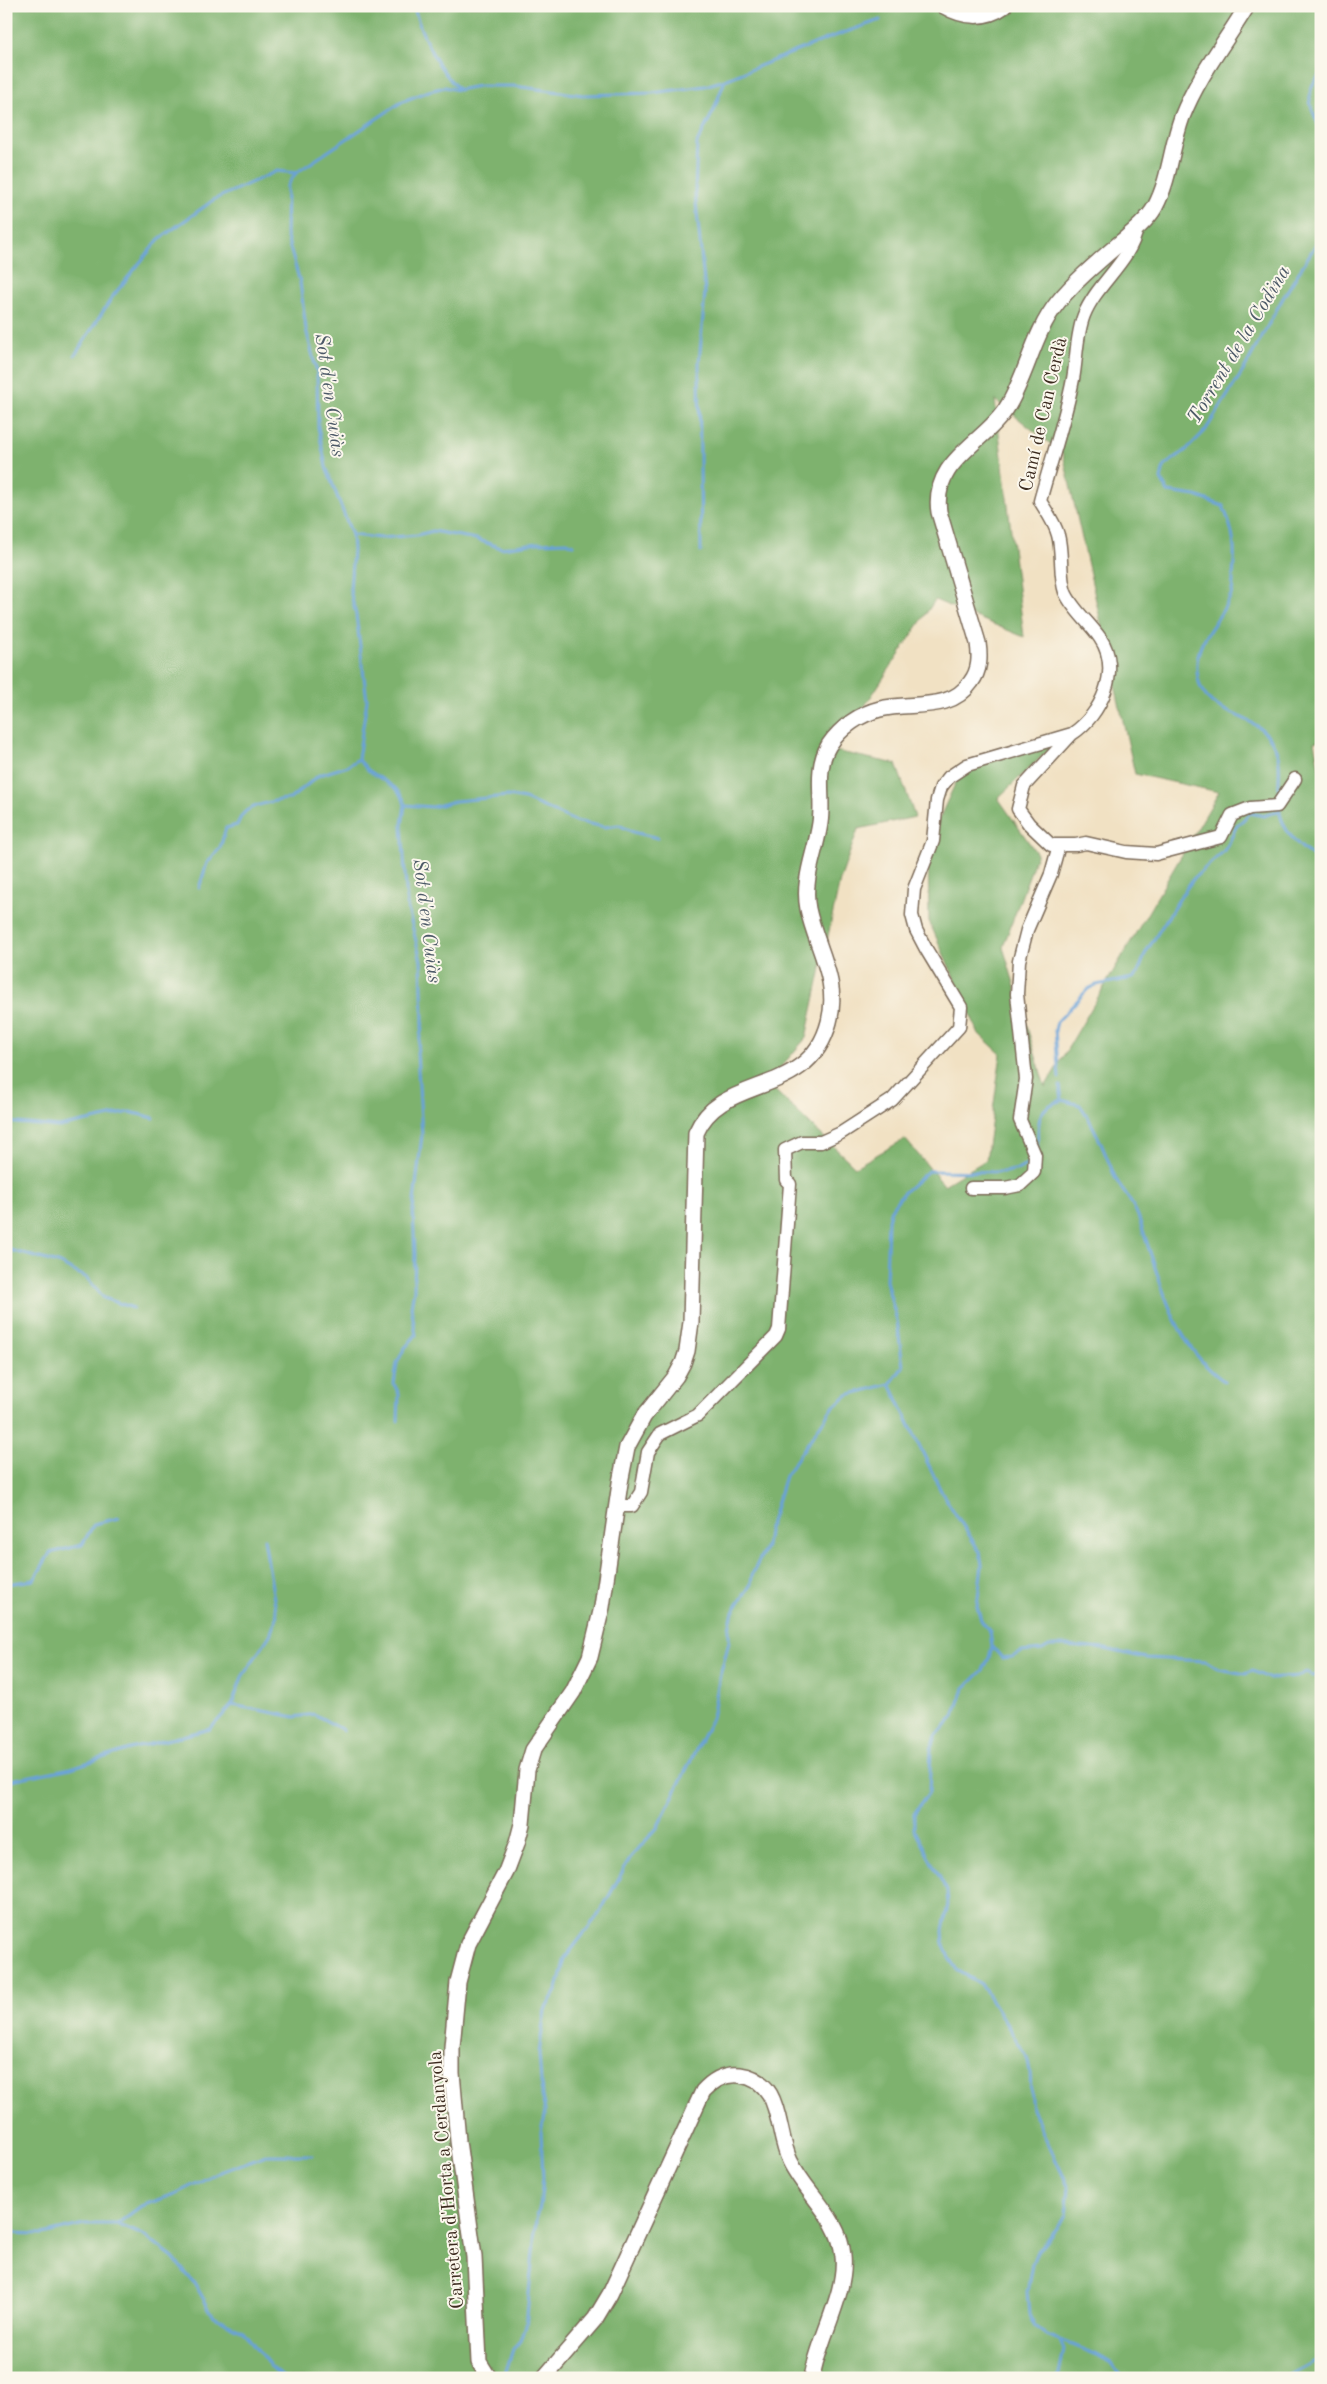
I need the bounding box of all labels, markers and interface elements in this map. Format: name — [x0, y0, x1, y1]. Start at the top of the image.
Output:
water label: Torrent de la Codina — [1185, 262, 1295, 428]
water label: Sot d'en Cuiàs — [310, 332, 348, 459]
street label: Camí de Can Cerdà — [1017, 335, 1072, 494]
water label: Sot d'en Cuiàs — [408, 858, 444, 984]
street label: Carretera d'Horta a Cerdanyola — [427, 2049, 468, 2310]

